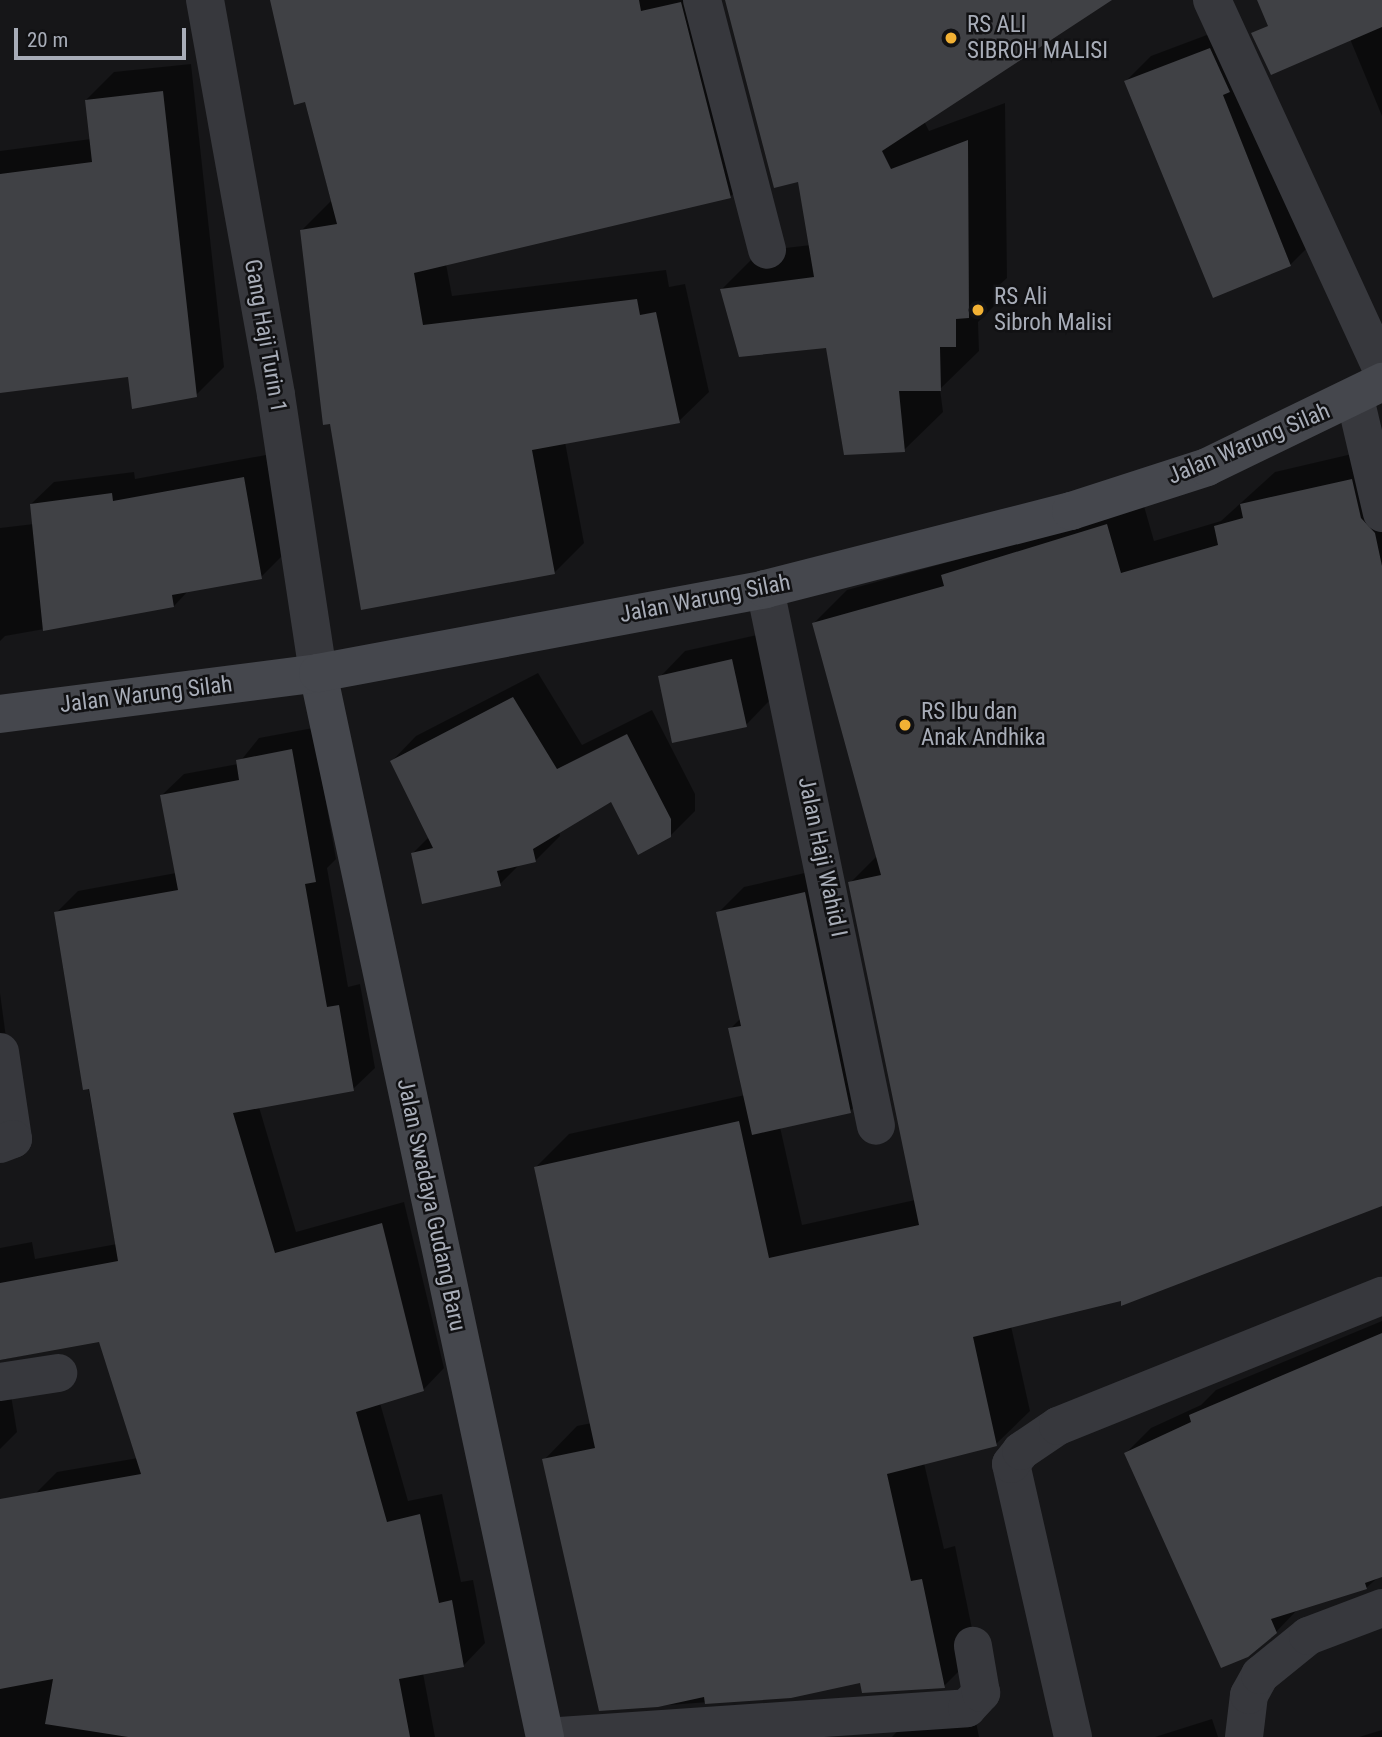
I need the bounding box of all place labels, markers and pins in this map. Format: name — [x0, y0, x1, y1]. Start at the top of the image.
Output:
place label: RS ALI SIBROH MALISI — [967, 11, 1108, 65]
marker: RS ALI SIBROH MALISI — [941, 28, 961, 48]
place label: RS Ali Sibroh Malisi — [994, 283, 1112, 337]
marker: RS Ali Sibroh Malisi — [968, 300, 988, 320]
place label: RS Ibu dan Anak Andhika — [921, 698, 1046, 752]
marker: RS Ibu dan Anak Andhika — [895, 715, 915, 735]

